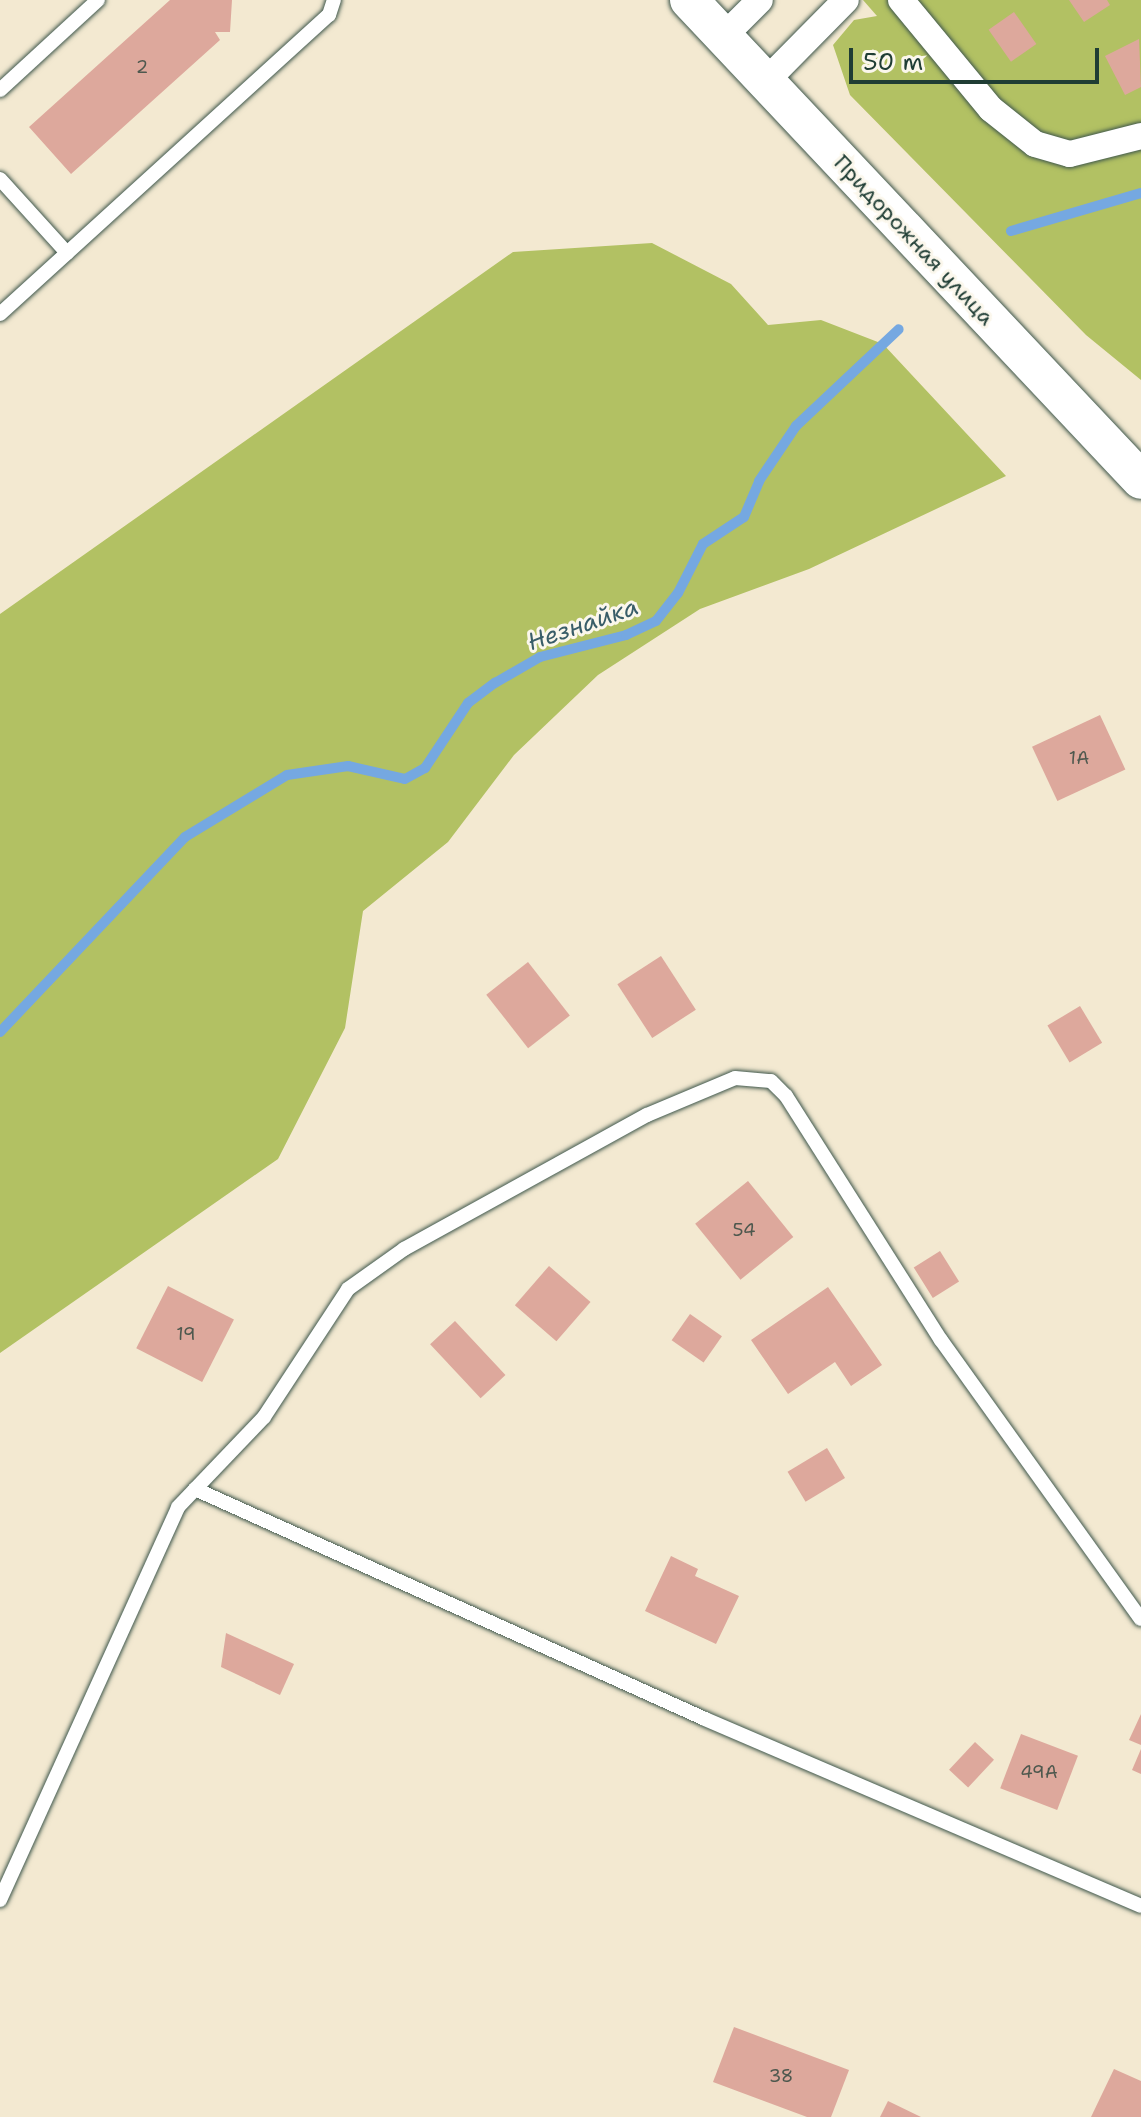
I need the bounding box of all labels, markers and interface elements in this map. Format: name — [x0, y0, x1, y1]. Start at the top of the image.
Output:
scale bar — [853, 32, 1103, 82]
text: 50 m — [863, 46, 923, 78]
house number: 2 — [136, 56, 148, 78]
street label: Придорожная улица — [828, 150, 1000, 330]
water label: Незнайка — [524, 593, 642, 657]
house number: 1А — [1069, 747, 1089, 769]
house number: 54 — [732, 1219, 756, 1241]
house number: 19 — [176, 1323, 196, 1345]
house number: 49А — [1020, 1761, 1058, 1783]
house number: 38 — [769, 2065, 793, 2087]

